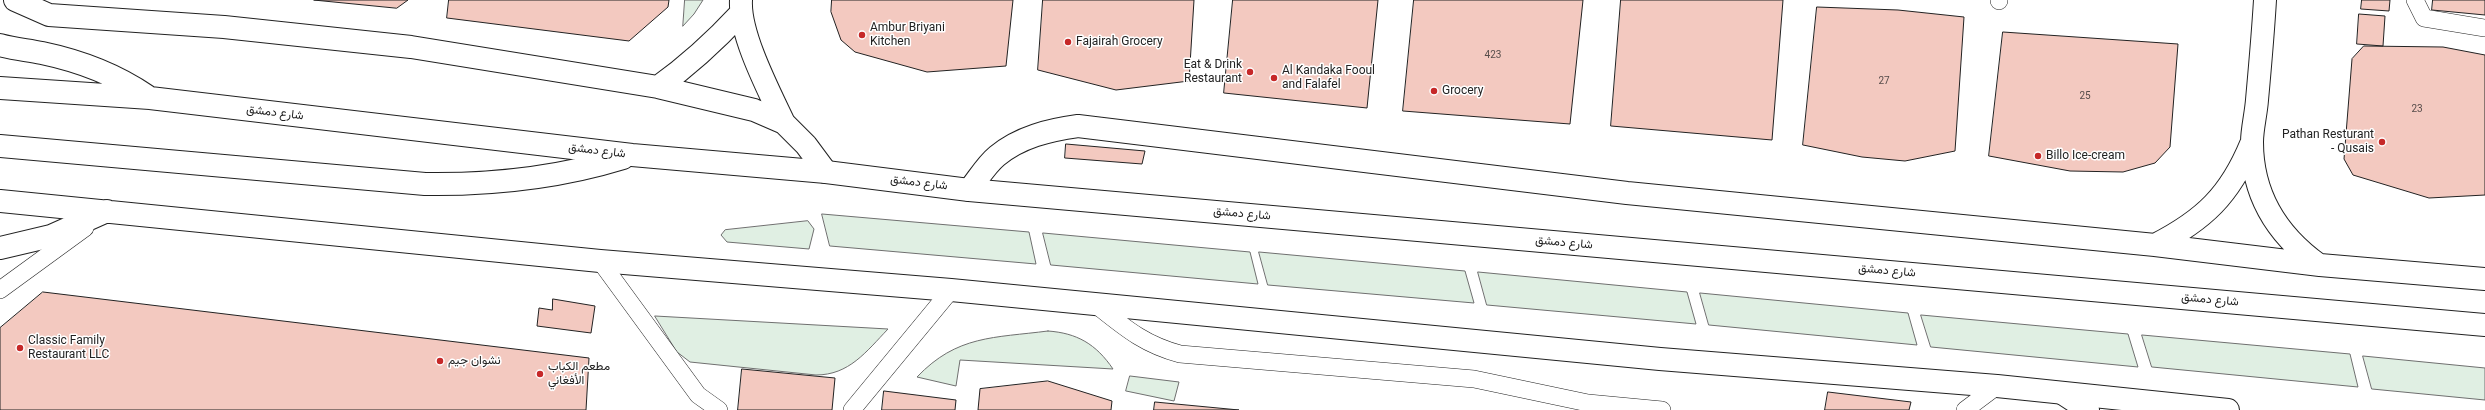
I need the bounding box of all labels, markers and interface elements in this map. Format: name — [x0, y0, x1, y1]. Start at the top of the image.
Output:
place label: Ambur Briyani Kitchen — [870, 21, 945, 49]
marker: Ambur Briyani Kitchen — [857, 30, 867, 40]
place label: Fajairah Grocery — [1076, 35, 1163, 49]
marker: Fajairah Grocery — [1063, 37, 1073, 47]
house number: 423 — [1485, 49, 1501, 61]
place label: Eat & Drink Restaurant — [1184, 58, 1242, 86]
place label: Al Kandaka Fooul and Falafel — [1282, 64, 1375, 92]
marker: Eat & Drink Restaurant — [1245, 67, 1255, 77]
marker: Al Kandaka Fooul and Falafel — [1269, 73, 1279, 83]
house number: 27 — [1878, 75, 1890, 87]
place label: Grocery — [1442, 84, 1483, 98]
marker: Grocery — [1429, 86, 1439, 96]
house number: 25 — [2079, 90, 2091, 102]
street label: شارع دمشق — [246, 102, 304, 124]
house number: 23 — [2411, 103, 2423, 115]
place label: Pathan Resturant - Qusais — [2282, 128, 2374, 156]
marker: Pathan Resturant - Qusais — [2377, 137, 2387, 147]
street label: شارع دمشق — [568, 140, 626, 162]
place label: Billo Ice-cream — [2046, 149, 2125, 163]
marker: Billo Ice-cream — [2033, 151, 2043, 161]
street label: شارع دمشق — [890, 172, 948, 194]
street label: شارع دمشق — [1213, 204, 1271, 224]
street label: شارع دمشق — [1535, 233, 1593, 253]
street label: شارع دمشق — [1858, 261, 1916, 281]
street label: شارع دمشق — [2181, 290, 2239, 310]
place label: Classic Family Restaurant LLC — [28, 334, 109, 362]
marker: Classic Family Restaurant LLC — [15, 343, 25, 353]
place label: نشوان جيم — [448, 354, 501, 368]
marker: نشوان جيم — [435, 356, 445, 366]
place label: مطعم الكباب الأفغاني — [548, 360, 610, 388]
marker: مطعم الكباب الأفغاني — [535, 369, 545, 379]

